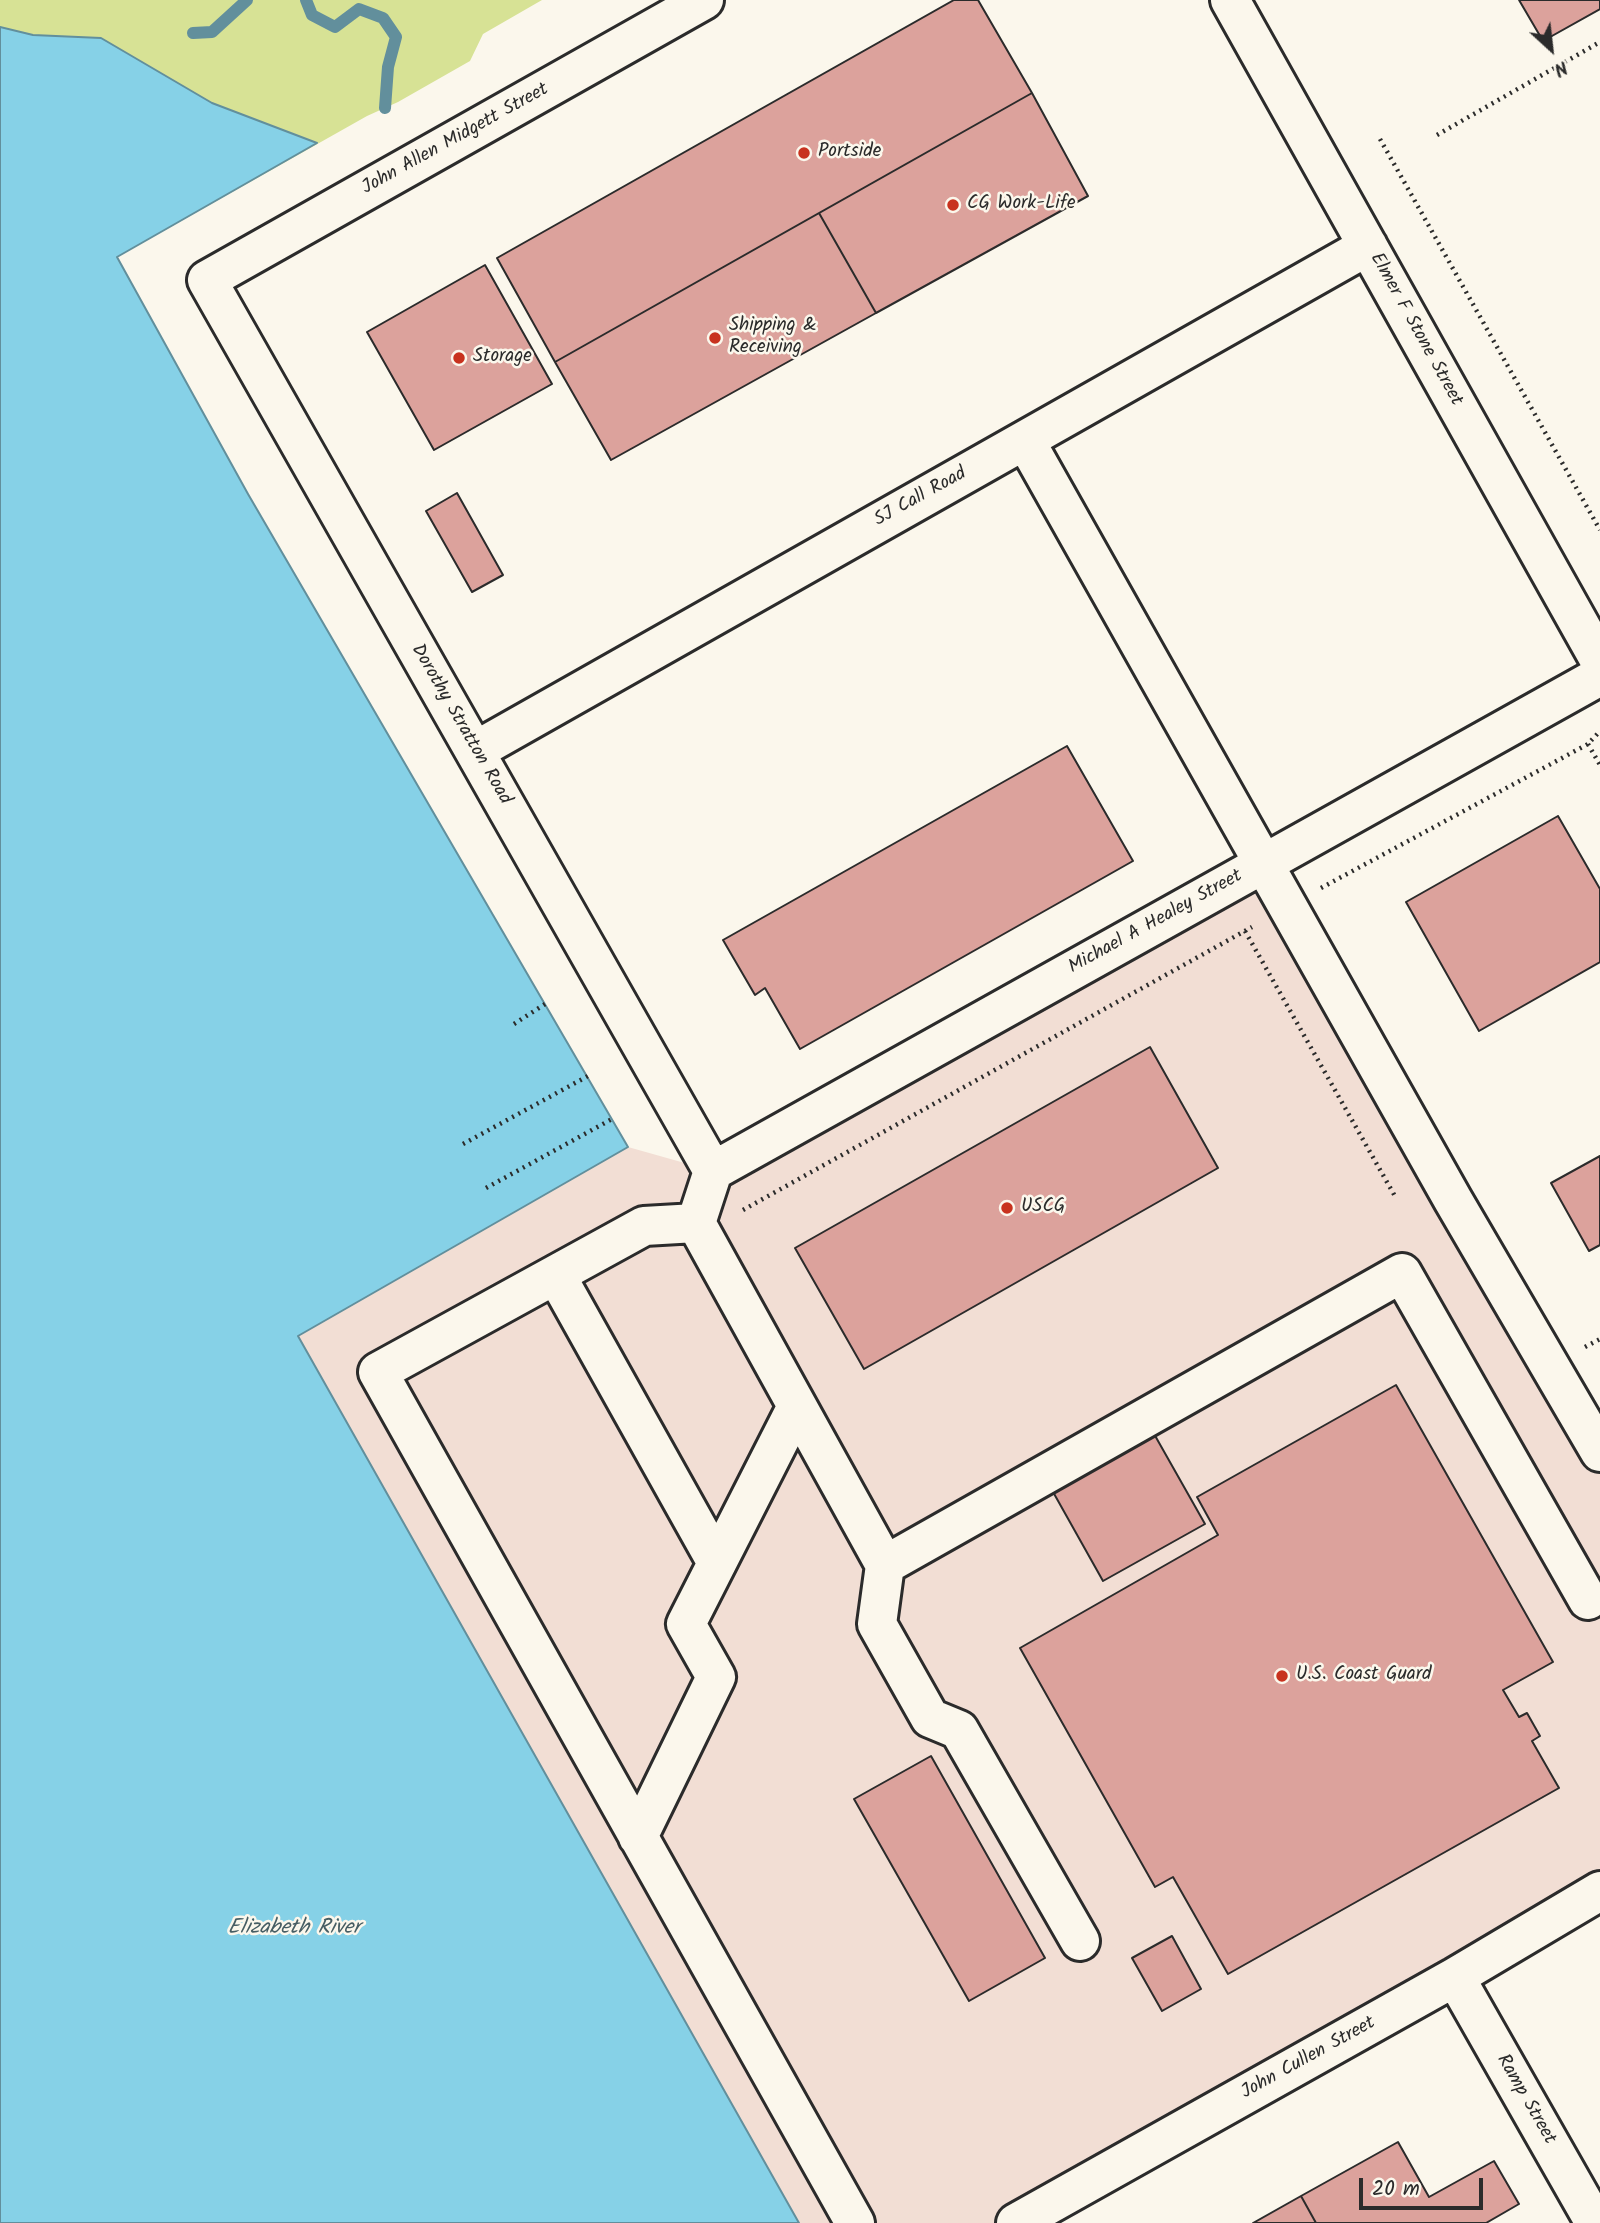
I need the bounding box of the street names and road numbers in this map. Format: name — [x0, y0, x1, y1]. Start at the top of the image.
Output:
street label: John Allen Midgett Street — [359, 79, 553, 201]
street label: Elmer F Stone Street — [1363, 250, 1467, 410]
street label: SJ Call Road — [871, 463, 971, 533]
street label: Dorothy Stratton Road — [405, 641, 515, 809]
street label: Michael A Healey Street — [1065, 866, 1247, 980]
street label: John Cullen Street — [1238, 2013, 1380, 2105]
street label: Ramp Street — [1490, 2051, 1560, 2149]

